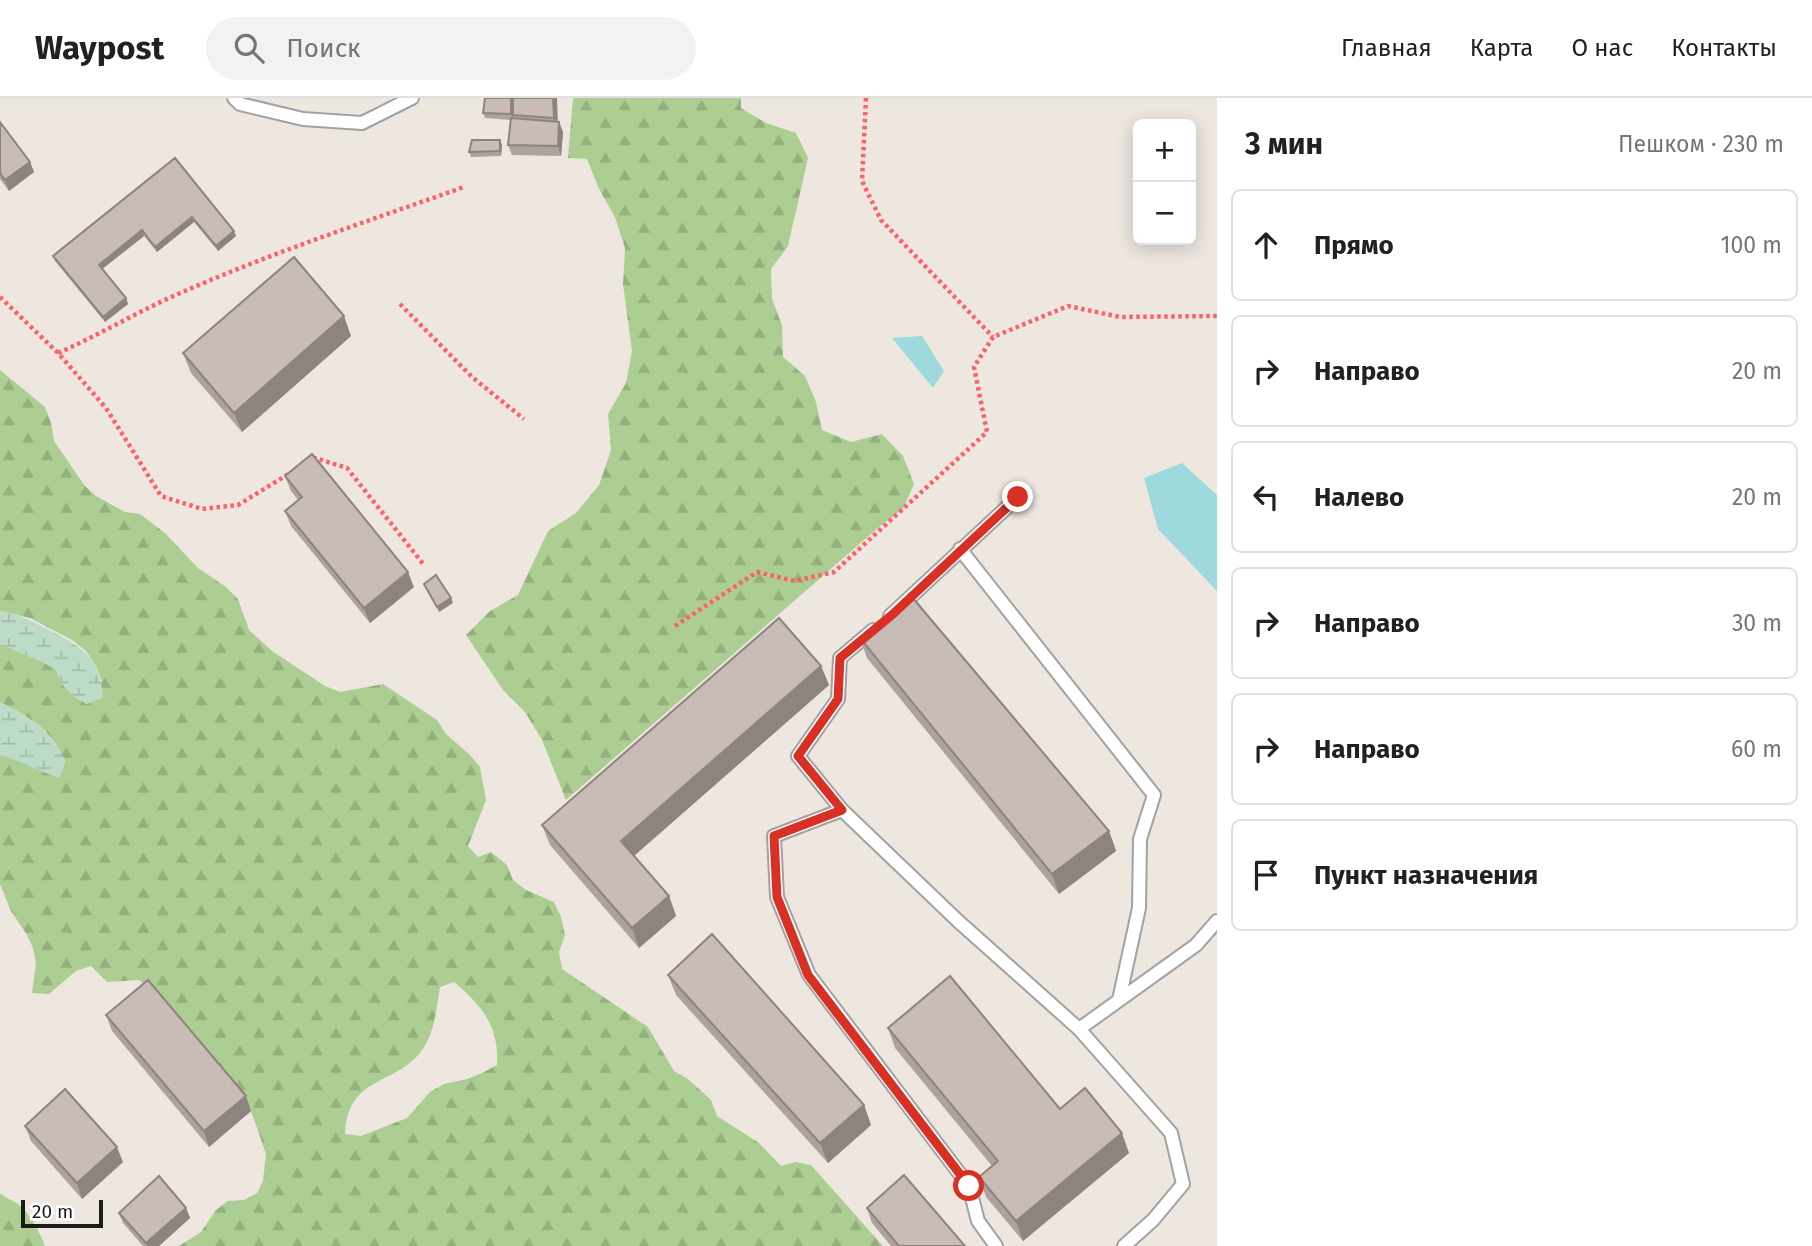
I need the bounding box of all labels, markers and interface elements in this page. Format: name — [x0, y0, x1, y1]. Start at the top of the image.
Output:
search box — [206, 17, 696, 80]
text: Waypost — [35, 28, 164, 68]
icon: search — [230, 29, 268, 67]
text: Поиск — [286, 33, 361, 64]
text: Главная — [1341, 34, 1432, 62]
text: Карта — [1470, 34, 1533, 62]
text: О нас — [1571, 34, 1633, 62]
text: Контакты — [1671, 34, 1777, 62]
map controls — [1133, 119, 1196, 245]
button: + — [1133, 119, 1196, 182]
text: 3 мин — [1245, 126, 1323, 162]
text: Пешком · 230 m — [1618, 130, 1784, 158]
button: − — [1133, 182, 1196, 245]
icon: ahead — [1247, 226, 1285, 264]
text: Прямо — [1314, 230, 1394, 261]
text: 100 m — [1721, 231, 1782, 259]
icon: right — [1247, 352, 1285, 390]
text: Направо — [1314, 356, 1420, 387]
text: 20 m — [1732, 357, 1782, 385]
icon: left — [1247, 478, 1285, 516]
route end — [1002, 481, 1033, 512]
text: Налево — [1314, 482, 1404, 513]
text: 20 m — [1732, 483, 1782, 511]
icon: right — [1247, 604, 1285, 642]
text: Направо — [1314, 608, 1420, 639]
text: 30 m — [1732, 609, 1782, 637]
icon: right — [1247, 730, 1285, 768]
text: Направо — [1314, 734, 1420, 765]
text: 60 m — [1731, 735, 1782, 763]
icon: arrive — [1247, 856, 1285, 894]
text: Пункт назначения — [1314, 860, 1538, 891]
route start — [953, 1170, 984, 1201]
scale bar — [21, 1197, 103, 1229]
text: 20 m — [32, 1200, 73, 1223]

